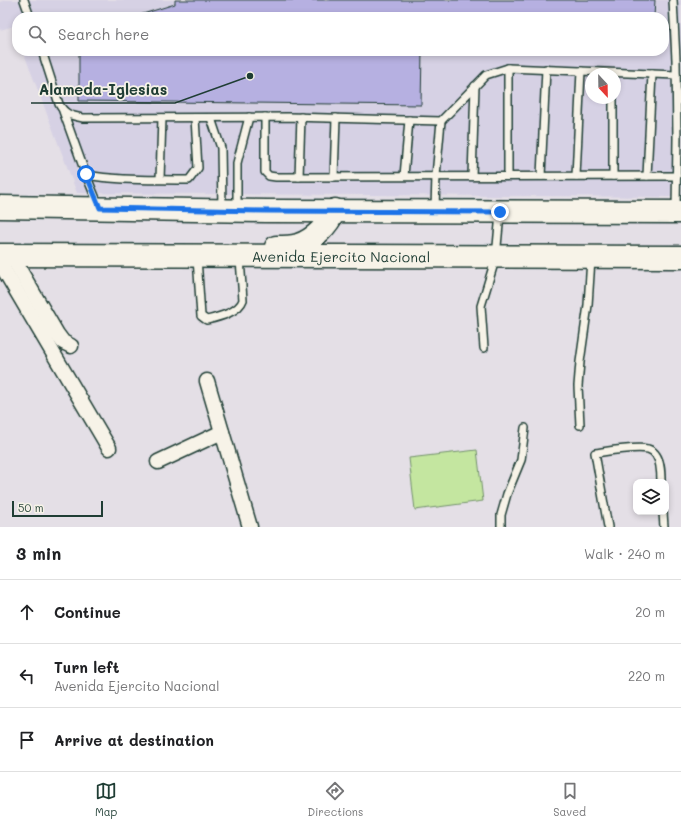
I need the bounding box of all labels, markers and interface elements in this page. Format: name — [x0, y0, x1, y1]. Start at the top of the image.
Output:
search box — [12, 12, 669, 56]
icon: search — [26, 23, 48, 45]
text: Search here — [58, 24, 149, 44]
north arrow — [585, 68, 621, 104]
callout: Alameda-Iglesias — [31, 76, 175, 103]
text: Alameda-Iglesias — [39, 79, 167, 99]
route start — [77, 165, 95, 183]
route end — [491, 203, 509, 221]
street label: Avenida Ejercito Nacional — [252, 246, 430, 266]
map controls — [633, 479, 669, 515]
button: layers — [633, 479, 669, 515]
scale bar — [12, 499, 103, 518]
text: 50 m — [18, 500, 44, 515]
text: 3 min — [16, 542, 61, 564]
text: Walk · 240 m — [584, 545, 665, 562]
icon: ahead — [16, 601, 38, 623]
text: Continue — [54, 602, 121, 622]
text: 20 m — [635, 603, 665, 620]
text: Turn left — [54, 657, 119, 677]
icon: left — [16, 665, 38, 687]
text: 220 m — [628, 667, 665, 684]
text: Avenida Ejercito Nacional — [54, 677, 220, 694]
icon: arrive — [16, 729, 38, 751]
text: Arrive at destination — [54, 730, 214, 750]
tab: Map — [95, 780, 117, 819]
tab: Directions — [307, 780, 363, 819]
tab: Saved — [553, 780, 586, 819]

